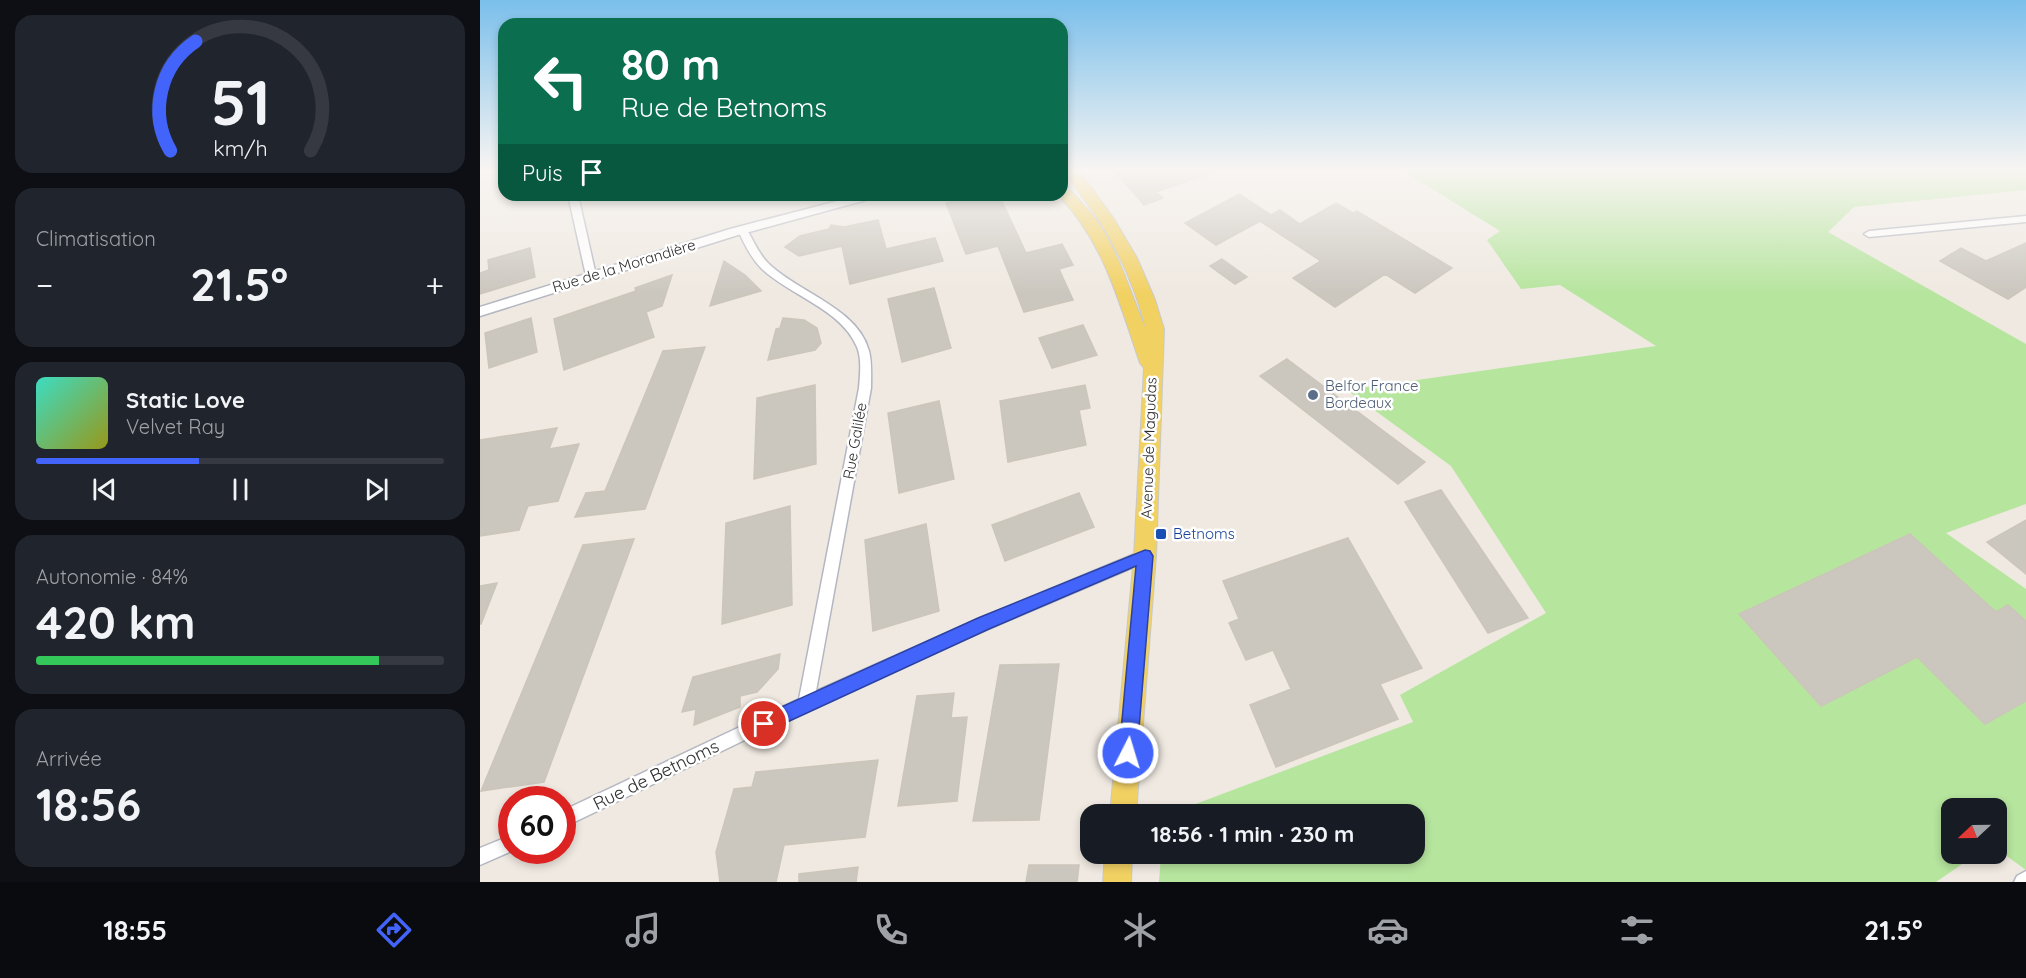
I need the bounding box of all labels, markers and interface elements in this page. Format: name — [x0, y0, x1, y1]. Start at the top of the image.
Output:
text: 80 m — [621, 38, 720, 91]
icon: left — [522, 42, 600, 120]
text: 51 — [210, 63, 270, 141]
text: Rue de Betnoms — [621, 90, 827, 124]
text: km/h — [213, 136, 267, 162]
icon: arrive — [575, 156, 608, 189]
text: Puis — [522, 159, 563, 187]
text: Climatisation — [36, 226, 156, 251]
street label: Rue de la Morandière — [550, 235, 698, 296]
text: 21.5° — [190, 256, 288, 312]
text: − — [36, 264, 53, 305]
text: + — [425, 264, 444, 305]
place label: Belfor France Bordeaux — [1325, 376, 1418, 412]
street label: Avenue de Magudas — [1137, 377, 1160, 519]
text: Static Love — [126, 386, 245, 414]
marker: Belfor France Bordeaux — [1306, 388, 1320, 402]
street label: Rue Galilée — [838, 401, 871, 481]
text: Velvet Ray — [126, 414, 225, 439]
icon: previous — [88, 473, 121, 506]
icon: pause — [224, 473, 257, 506]
icon: next — [360, 473, 393, 506]
place label: Betnoms — [1173, 524, 1235, 543]
marker: Betnoms — [1154, 527, 1168, 541]
text: Autonomie · 84% — [36, 564, 188, 589]
text: 420 km — [36, 594, 195, 650]
pin — [738, 698, 789, 749]
icon: arrive — [747, 707, 780, 740]
position arrow — [1096, 721, 1160, 785]
street label: Rue de Betnoms — [589, 734, 723, 815]
text: Arrivée — [36, 746, 102, 771]
text: 18:56 — [36, 776, 141, 832]
speed limit sign: 60 — [498, 786, 576, 864]
north arrow — [1941, 798, 2007, 864]
map controls — [1941, 798, 2007, 864]
text: 18:56 · 1 min · 230 m — [1151, 820, 1354, 848]
icon: directions — [373, 909, 415, 951]
icon: music — [622, 909, 664, 951]
icon: phone — [870, 909, 912, 951]
icon: climate — [1119, 909, 1161, 951]
icon: car — [1367, 909, 1409, 951]
icon: filters — [1616, 909, 1658, 951]
text: 18:55 — [103, 913, 167, 947]
text: 21.5° — [1864, 913, 1923, 947]

